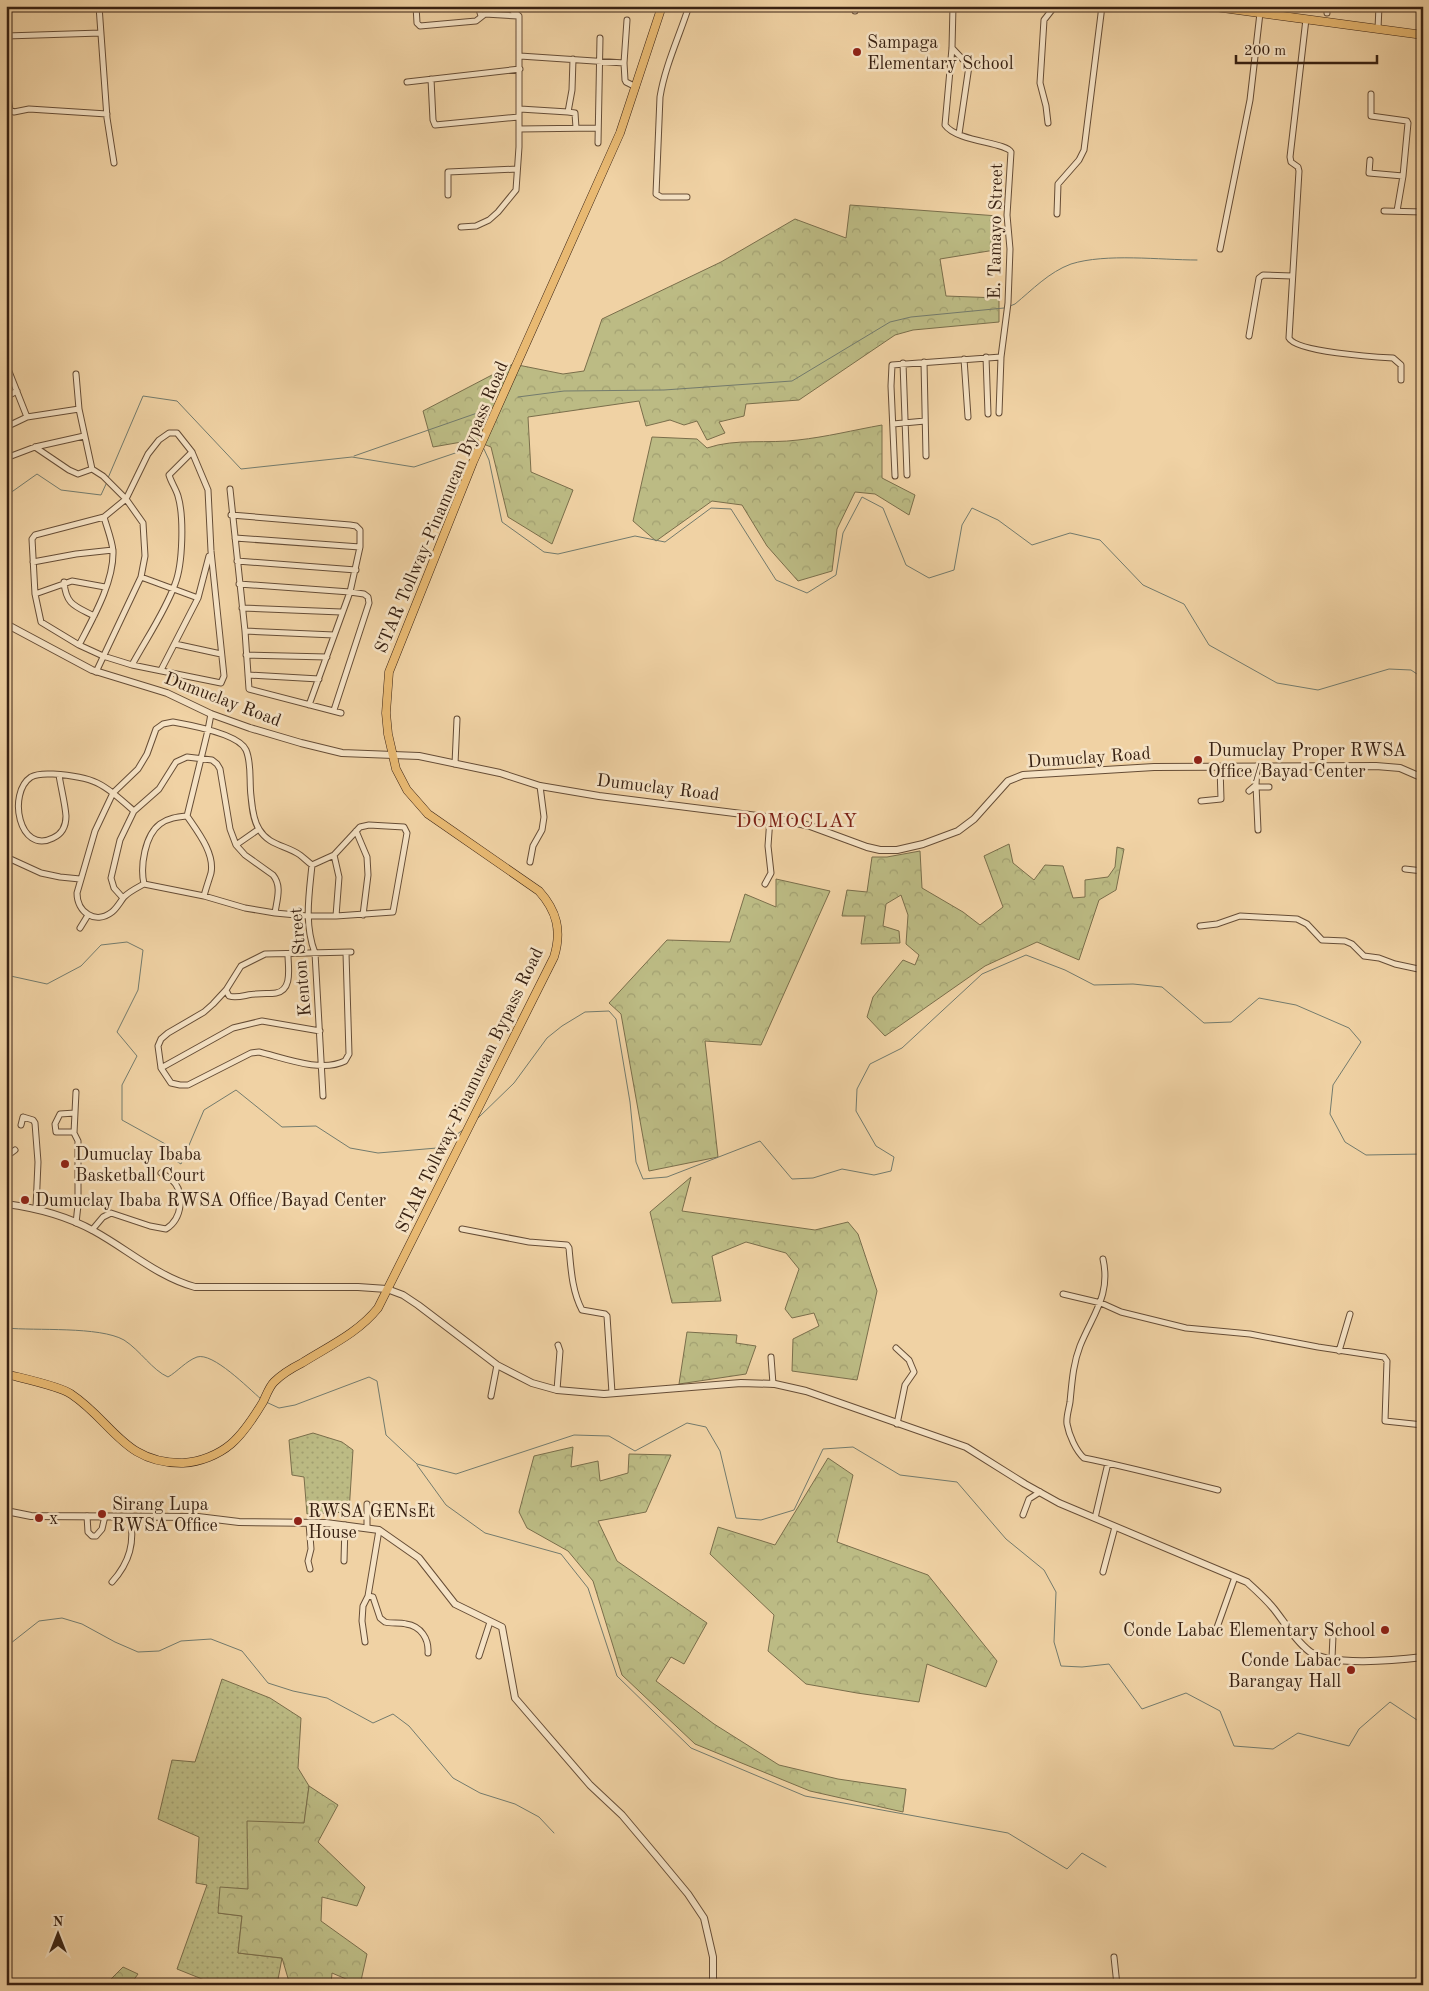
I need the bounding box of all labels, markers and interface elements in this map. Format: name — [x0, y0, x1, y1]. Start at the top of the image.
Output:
scale bar — [1236, 32, 1378, 64]
place label: Sampaga Elementary School — [867, 34, 1014, 73]
text: 200 m — [1244, 44, 1286, 59]
marker: Sampaga Elementary School — [851, 46, 863, 58]
street label: E. Tamayo Street — [986, 163, 1006, 299]
street label: STAR Tollway-Pinamucan Bypass Road — [372, 359, 512, 656]
street label: Dumuclay Road — [162, 669, 284, 730]
place label: Dumuclay Proper RWSA Office/Bayad Center — [1208, 742, 1407, 781]
street label: Dumuclay Road — [1027, 745, 1151, 771]
marker: Dumuclay Proper RWSA Office/Bayad Center — [1192, 754, 1204, 766]
street label: Dumuclay Road — [595, 772, 720, 804]
district label: DOMOCLAY — [736, 812, 858, 832]
street label: Kenton Street — [287, 907, 315, 1017]
street label: STAR Tollway-Pinamucan Bypass Road — [393, 945, 547, 1236]
place label: Dumuclay Ibaba Basketball Court — [75, 1146, 205, 1185]
marker: Dumuclay Ibaba Basketball Court — [59, 1158, 71, 1170]
place label: Dumuclay Ibaba RWSA Office/Bayad Center — [35, 1192, 387, 1210]
marker: Dumuclay Ibaba RWSA Office/Bayad Center — [19, 1194, 31, 1206]
place label: Sirang Lupa RWSA Office — [112, 1496, 218, 1535]
place label: RWSA GENsEt House — [308, 1503, 435, 1542]
marker: Sirang Lupa RWSA Office — [96, 1508, 108, 1520]
place label: x — [49, 1510, 58, 1528]
marker: x — [33, 1512, 45, 1524]
marker: RWSA GENsEt House — [292, 1515, 304, 1527]
place label: Conde Labac Elementary School — [1123, 1622, 1375, 1640]
marker: Conde Labac Elementary School — [1379, 1624, 1391, 1636]
place label: Conde Labac Barangay Hall — [1228, 1652, 1341, 1691]
marker: Conde Labac Barangay Hall — [1345, 1664, 1357, 1676]
north arrow — [32, 1908, 82, 1958]
text: N — [53, 1915, 64, 1929]

